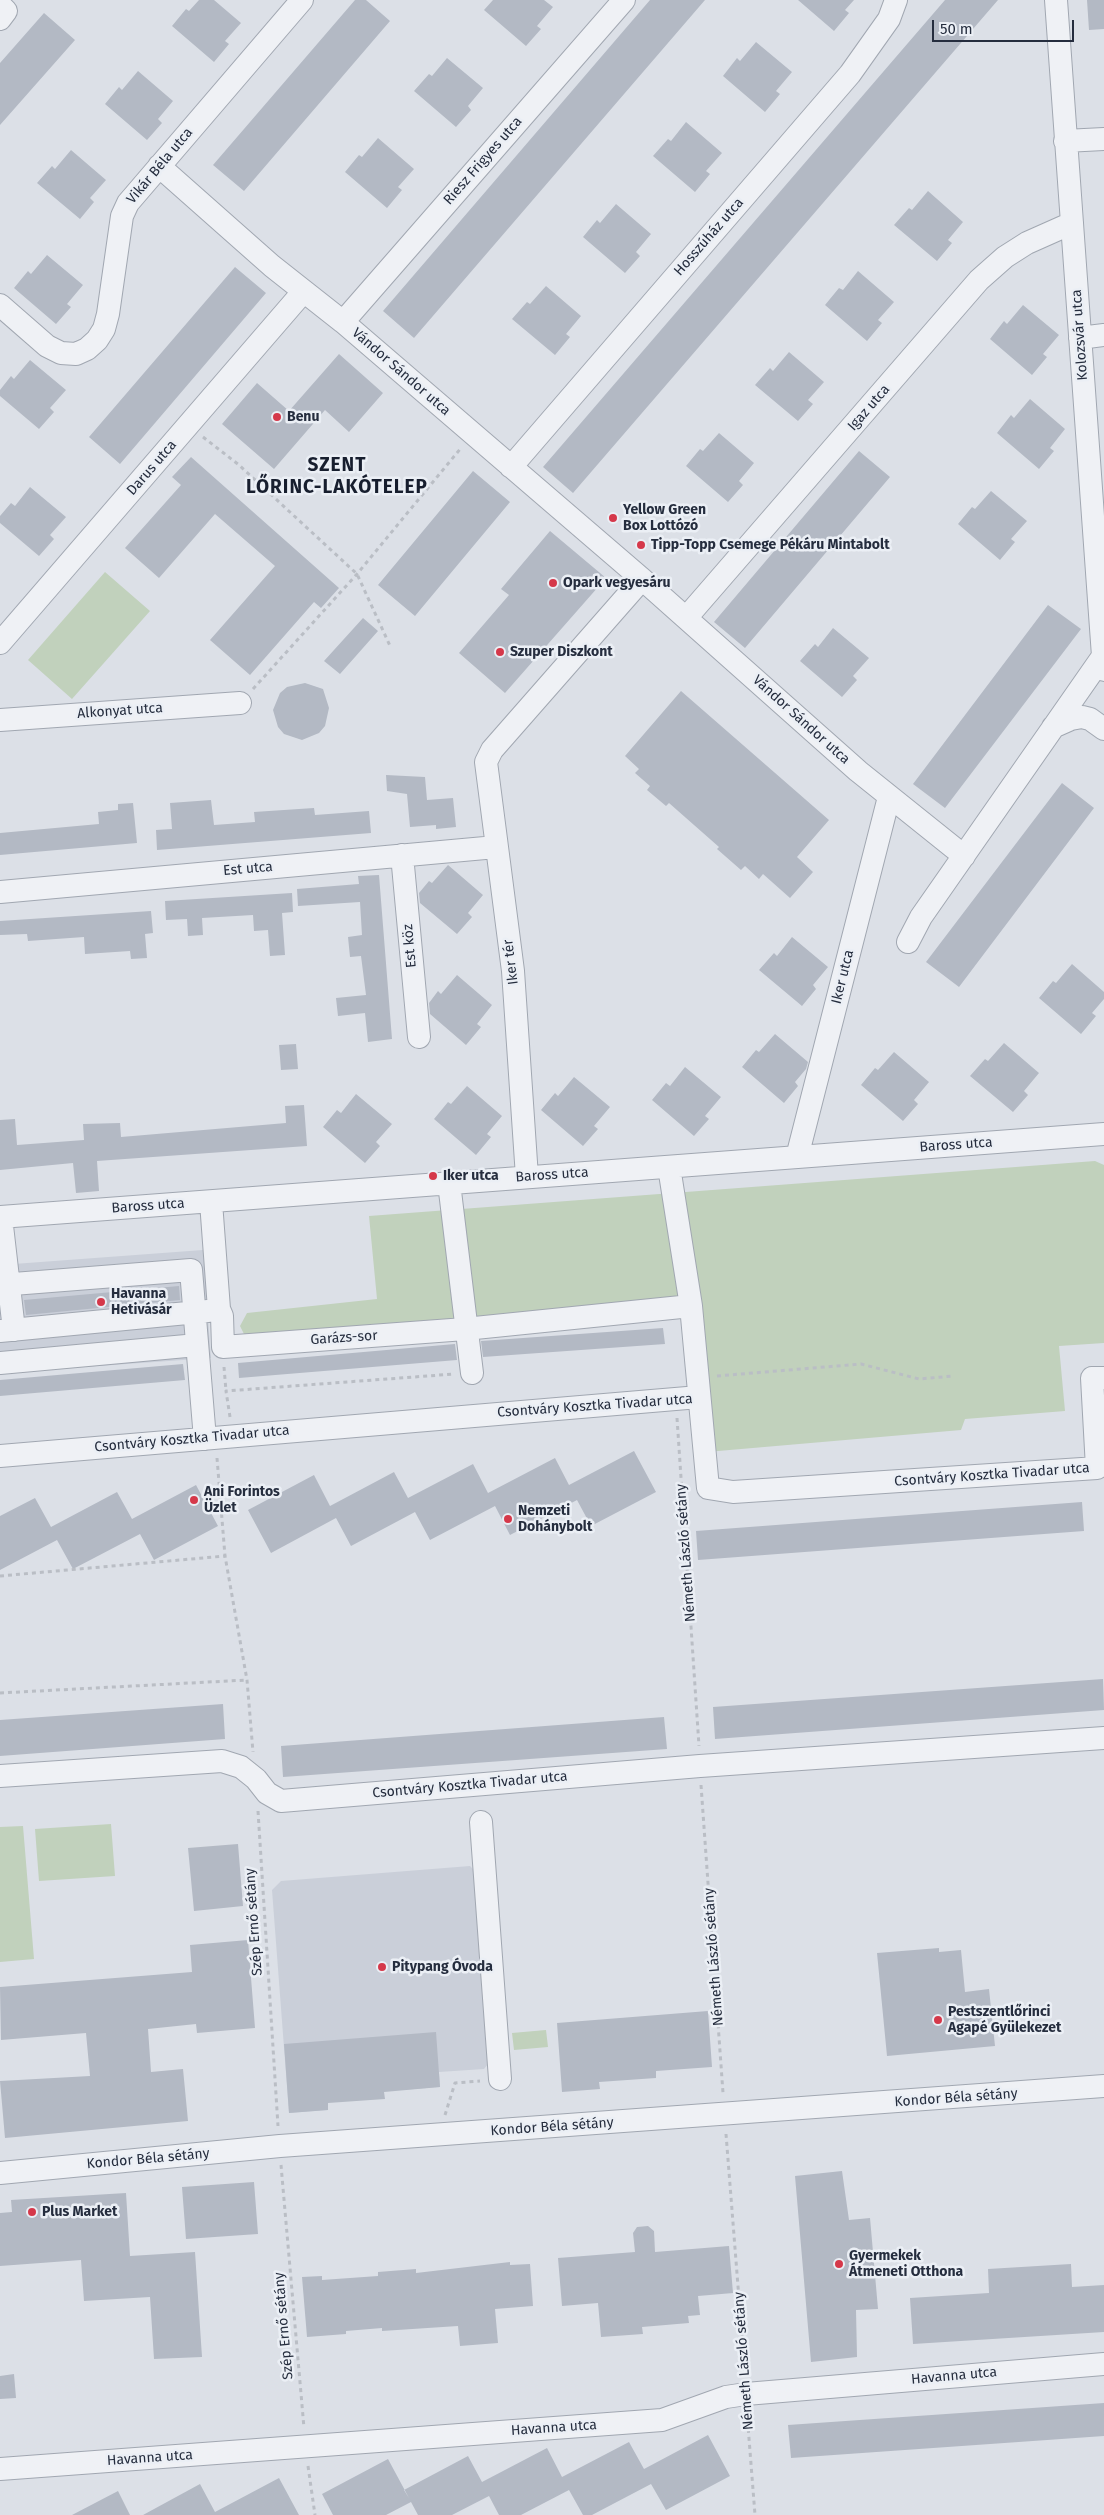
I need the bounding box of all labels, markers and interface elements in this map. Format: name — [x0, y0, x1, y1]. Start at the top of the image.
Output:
scale bar — [934, 10, 1076, 42]
text: 50 m — [940, 20, 973, 38]
street label: Riesz Frigyes utca — [440, 113, 526, 209]
street label: Vikár Béla utca — [123, 125, 197, 207]
street label: Hosszúház utca — [671, 195, 747, 279]
street label: Kolozsvár utca — [1068, 289, 1092, 381]
street label: Vándor Sándor utca — [348, 325, 454, 419]
street label: Igaz utca — [844, 381, 894, 435]
place label: Benu — [287, 409, 319, 425]
marker: Benu — [271, 411, 283, 423]
street label: Darus utca — [124, 437, 180, 499]
district label: SZENT LŐRINC-LAKÓTELEP — [244, 455, 430, 499]
place label: Yellow Green Box Lottózó — [623, 502, 706, 534]
marker: Yellow Green Box Lottózó — [607, 512, 619, 524]
place label: Tipp-Topp Csemege Pékáru Mintabolt — [651, 537, 890, 553]
marker: Tipp-Topp Csemege Pékáru Mintabolt — [635, 539, 647, 551]
place label: Opark vegyesáru — [563, 575, 671, 591]
marker: Opark vegyesáru — [547, 577, 559, 589]
place label: Szuper Diszkont — [510, 644, 613, 660]
marker: Szuper Diszkont — [494, 646, 506, 658]
street label: Vándor Sándor utca — [749, 672, 853, 768]
street label: Alkonyat utca — [77, 700, 163, 722]
street label: Est utca — [222, 858, 274, 880]
street label: Est köz — [400, 923, 420, 969]
street label: Iker tér — [500, 938, 522, 986]
street label: Iker utca — [828, 948, 858, 1006]
street label: Baross utca — [919, 1134, 993, 1156]
street label: Baross utca — [515, 1164, 589, 1186]
place label: Iker utca — [443, 1168, 499, 1184]
marker: Iker utca — [427, 1170, 439, 1182]
street label: Baross utca — [111, 1195, 185, 1217]
place label: Havanna Hetivásár — [111, 1286, 172, 1318]
marker: Havanna Hetivásár — [95, 1296, 107, 1308]
street label: Garázs-sor — [310, 1327, 378, 1349]
street label: Csontváry Kosztka Tivadar utca — [497, 1391, 693, 1421]
street label: Csontváry Kosztka Tivadar utca — [94, 1422, 290, 1456]
street label: Csontváry Kosztka Tivadar utca — [894, 1460, 1090, 1490]
street label: Németh László sétány — [673, 1483, 699, 1623]
place label: Ani Forintos Üzlet — [204, 1484, 280, 1516]
marker: Ani Forintos Üzlet — [188, 1494, 200, 1506]
place label: Nemzeti Dohánybolt — [518, 1503, 592, 1535]
marker: Nemzeti Dohánybolt — [502, 1513, 514, 1525]
street label: Csontváry Kosztka Tivadar utca — [372, 1768, 568, 1802]
street label: Szép Ernő sétány — [242, 1868, 266, 1976]
street label: Németh László sétány — [701, 1887, 727, 2027]
place label: Pitypang Óvoda — [392, 1959, 493, 1975]
marker: Pitypang Óvoda — [376, 1961, 388, 1973]
place label: Pestszentlőrinci Agapé Gyülekezet — [948, 2004, 1061, 2036]
marker: Pestszentlőrinci Agapé Gyülekezet — [932, 2014, 944, 2026]
street label: Kondor Béla sétány — [894, 2085, 1018, 2111]
street label: Kondor Béla sétány — [490, 2114, 614, 2140]
street label: Kondor Béla sétány — [86, 2145, 210, 2173]
place label: Plus Market — [42, 2204, 117, 2220]
marker: Plus Market — [26, 2206, 38, 2218]
place label: Gyermekek Átmeneti Otthona — [849, 2248, 963, 2280]
marker: Gyermekek Átmeneti Otthona — [833, 2258, 845, 2270]
street label: Szép Ernő sétány — [271, 2272, 297, 2380]
street label: Németh László sétány — [731, 2291, 757, 2431]
street label: Havanna utca — [910, 2364, 998, 2388]
street label: Havanna utca — [510, 2417, 598, 2439]
street label: Havanna utca — [106, 2447, 194, 2469]

